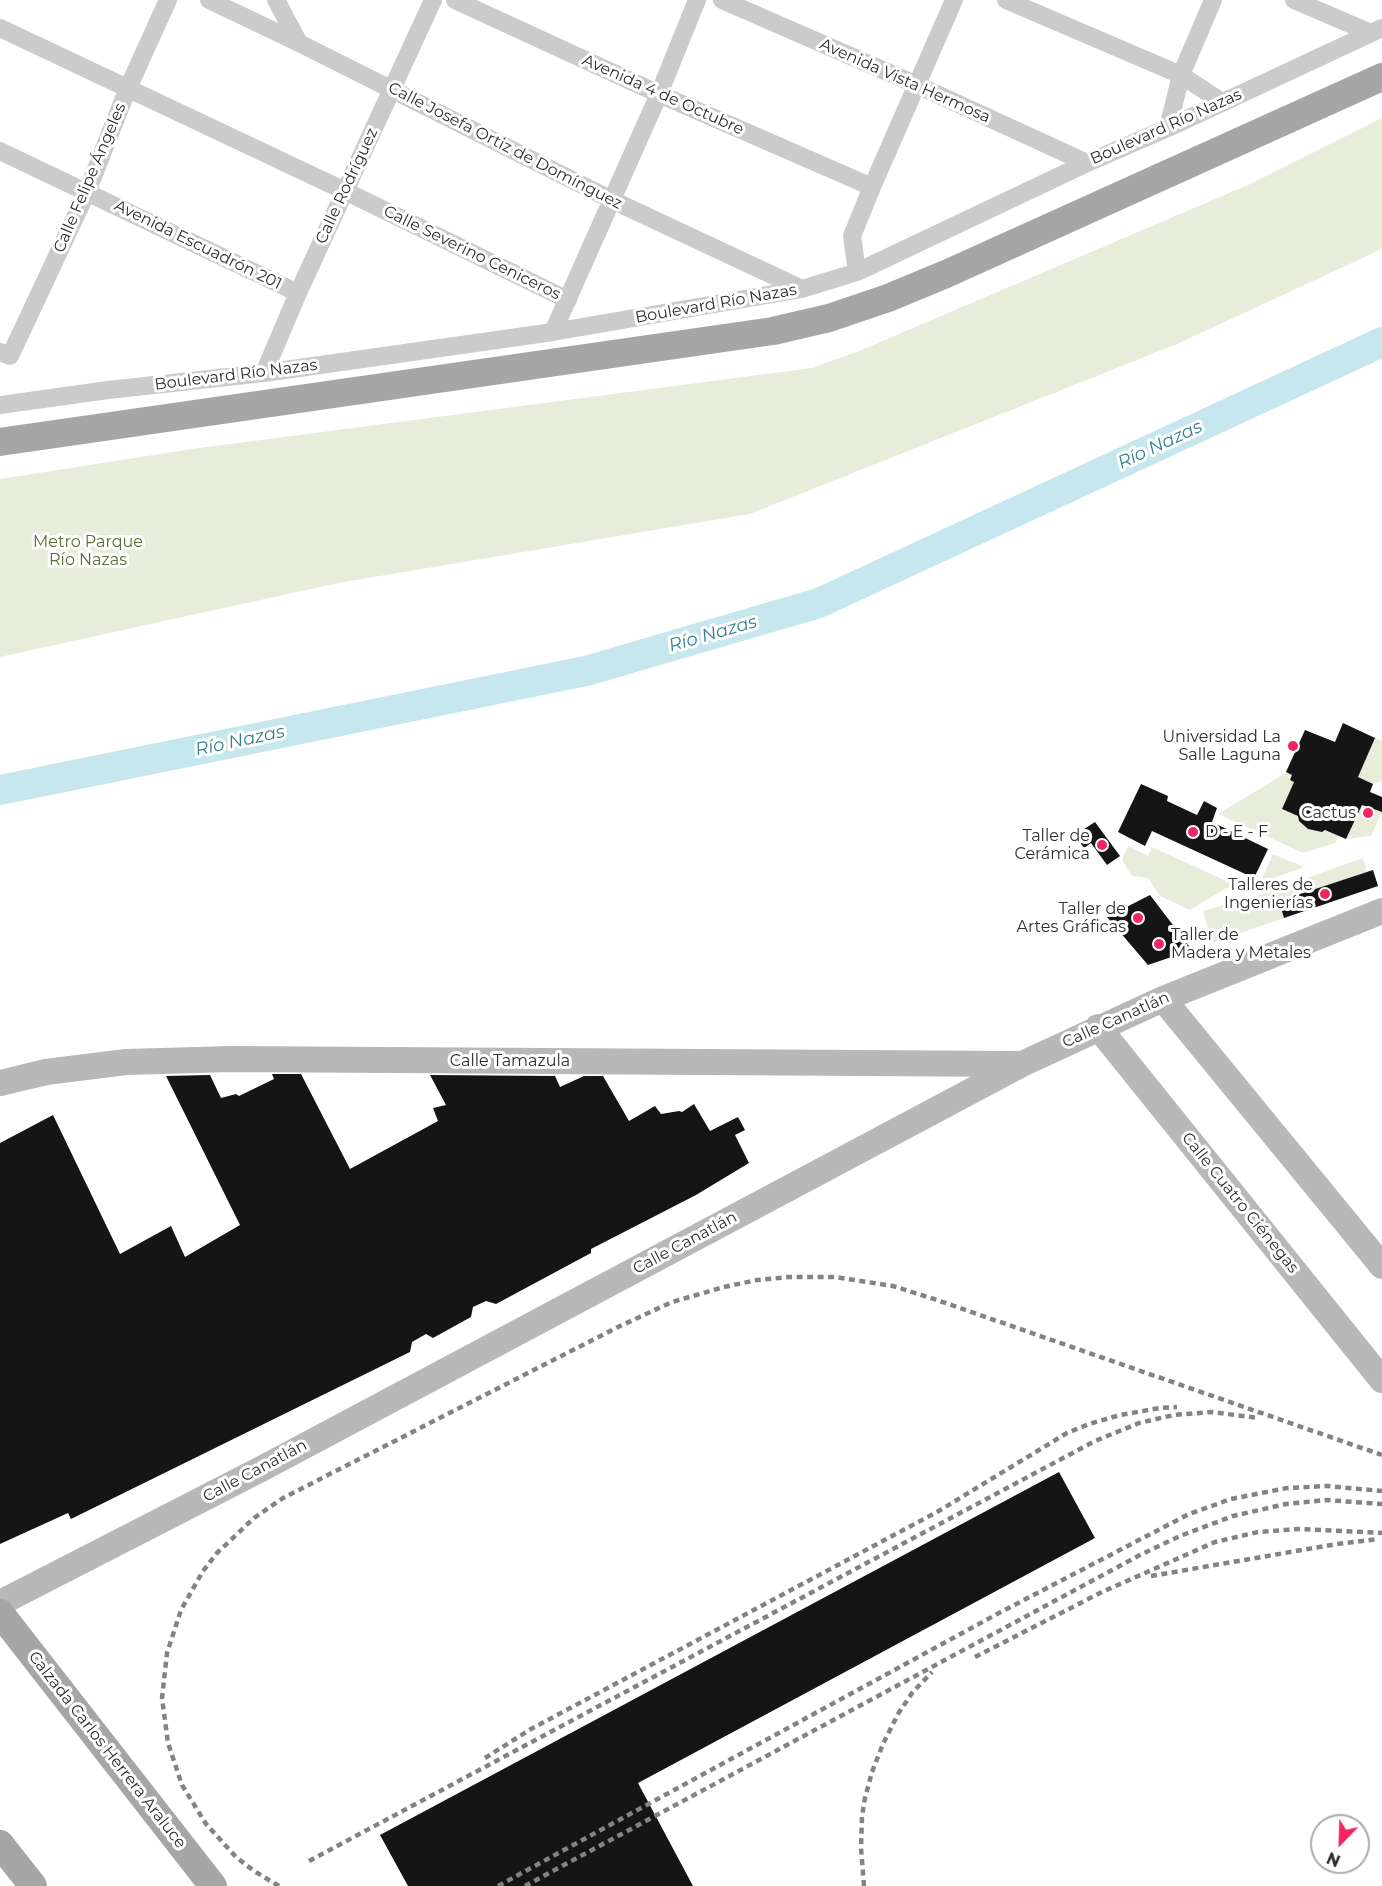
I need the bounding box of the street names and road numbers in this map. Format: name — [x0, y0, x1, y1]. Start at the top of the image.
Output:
street label: Avenida Vista Hermosa — [817, 35, 993, 127]
street label: Avenida 4 de Octubre — [579, 51, 747, 139]
street label: Calle Josefa Ortiz de Domínguez — [385, 78, 625, 214]
street label: Boulevard Río Nazas — [1087, 85, 1245, 169]
street label: Calle Felipe Ángeles — [50, 100, 130, 256]
street label: Calle Rodríguez — [312, 125, 382, 247]
street label: Avenida Escuadrón 201 — [111, 196, 285, 294]
street label: Calle Severino Ceniceros — [380, 202, 564, 304]
street label: Boulevard Río Nazas — [634, 280, 798, 328]
street label: Boulevard Río Nazas — [154, 355, 318, 395]
street label: Calle Canatlán — [1060, 988, 1172, 1052]
street label: Calle Tamazula — [450, 1051, 570, 1071]
street label: Calle Cuatro Ciénegas — [1177, 1129, 1303, 1277]
street label: Calle Canatlán — [630, 1208, 740, 1278]
street label: Calle Canatlán — [200, 1436, 310, 1506]
street label: Calzada Carlos Herrera Araluce — [24, 1648, 190, 1852]

